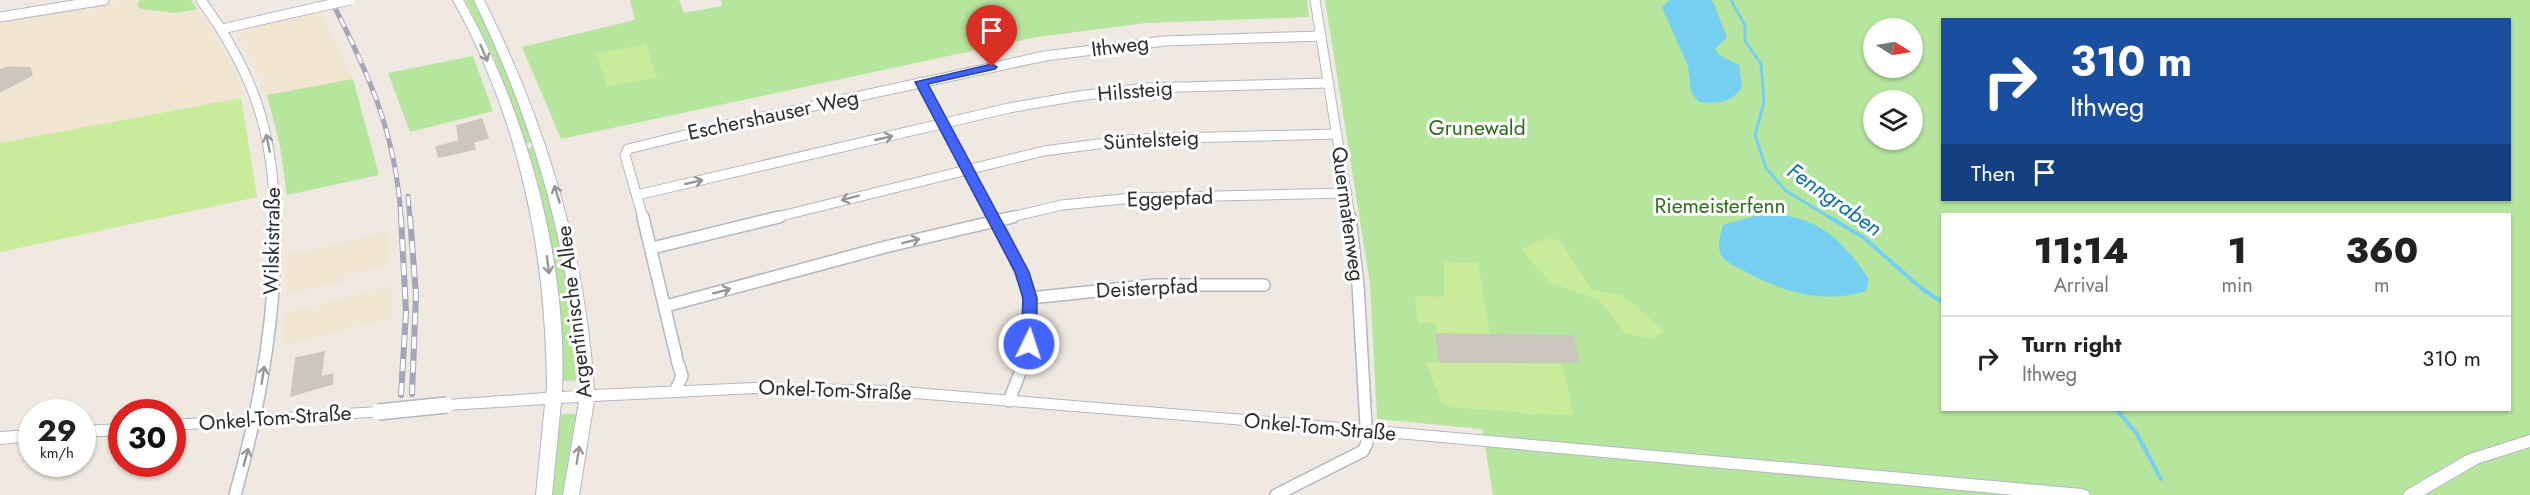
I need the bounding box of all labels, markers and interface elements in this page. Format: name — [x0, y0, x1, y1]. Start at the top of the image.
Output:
pin — [966, 5, 1017, 67]
icon: arrive — [975, 14, 1008, 47]
north arrow — [1863, 18, 1923, 78]
map controls — [1863, 18, 1923, 150]
street label: Ithweg — [1089, 28, 1151, 64]
text: 310 m — [2070, 31, 2192, 92]
icon: right — [1971, 42, 2049, 120]
one-way arrow — [479, 43, 490, 61]
street label: Hilssteig — [1096, 73, 1174, 109]
street label: Eschershauser Weg — [685, 82, 861, 148]
text: Ithweg — [2070, 87, 2144, 126]
button: layers — [1863, 90, 1923, 150]
park label: Grunewald — [1428, 113, 1526, 143]
street label: Süntelsteig — [1102, 123, 1200, 157]
one-way arrow — [874, 131, 893, 143]
one-way arrow — [261, 133, 273, 152]
street label: Quermatenweg — [1324, 145, 1372, 283]
water label: Fenngraben — [1781, 155, 1889, 243]
icon: arrive — [2028, 156, 2061, 189]
text: Then — [1971, 157, 2016, 189]
one-way arrow — [684, 176, 703, 187]
street label: Eggepfad — [1126, 182, 1214, 214]
one-way arrow — [551, 185, 562, 204]
street label: Wilskistraße — [256, 187, 288, 295]
park label: Riemeisterfenn — [1654, 191, 1786, 221]
one-way arrow — [841, 192, 860, 204]
street label: Argentinische Allee — [549, 224, 599, 400]
text: 11:14 — [2034, 224, 2129, 276]
text: 1 — [2228, 224, 2247, 276]
text: 360 — [2346, 224, 2418, 276]
one-way arrow — [901, 234, 920, 246]
one-way arrow — [542, 255, 553, 275]
street label: Deisterpfad — [1095, 270, 1199, 306]
text: Arrival — [2054, 271, 2109, 300]
text: min — [2222, 271, 2253, 300]
text: m — [2374, 271, 2390, 300]
one-way arrow — [712, 284, 731, 296]
position arrow — [997, 312, 1061, 376]
text: Turn right — [2022, 328, 2122, 360]
icon: right — [1971, 342, 2004, 375]
text: 310 m — [2422, 342, 2481, 374]
text: Ithweg — [2022, 360, 2077, 389]
one-way arrow — [258, 366, 269, 386]
street label: Onkel-Tom-Straße — [758, 372, 912, 408]
street label: Onkel-Tom-Straße — [198, 398, 353, 438]
speed limit sign: 30 — [108, 399, 186, 477]
street label: Onkel-Tom-Straße — [1242, 405, 1398, 449]
text: 29 — [37, 409, 77, 452]
text: km/h — [40, 442, 74, 464]
one-way arrow — [573, 446, 584, 465]
one-way arrow — [241, 448, 253, 467]

